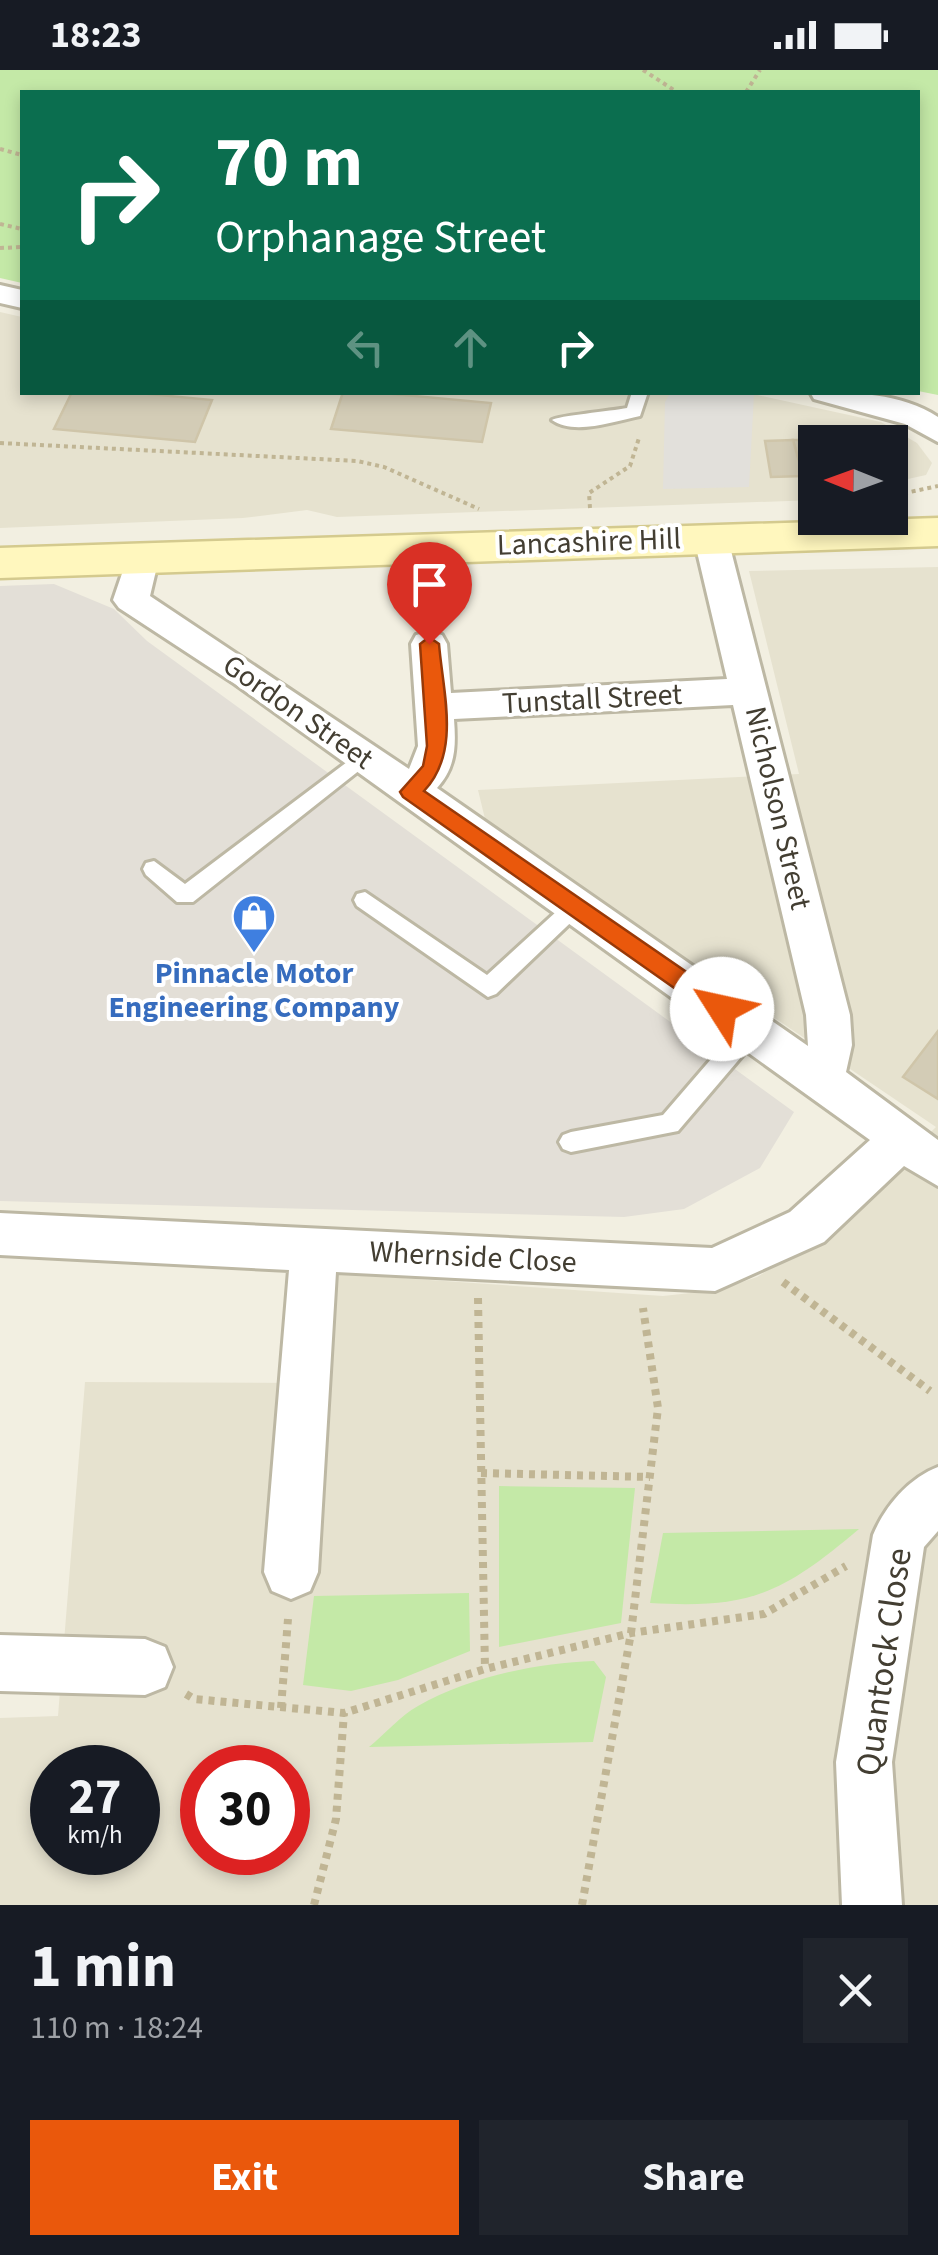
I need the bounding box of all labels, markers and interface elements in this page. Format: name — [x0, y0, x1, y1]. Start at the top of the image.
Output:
text: 18:23 — [50, 8, 142, 62]
text: 70 m — [215, 113, 363, 213]
icon: right — [50, 130, 180, 260]
text: Orphanage Street — [215, 206, 546, 270]
icon: left — [338, 320, 393, 375]
icon: ahead — [443, 320, 498, 375]
icon: right — [548, 320, 603, 375]
north arrow — [798, 425, 908, 535]
map controls — [798, 425, 908, 535]
street label: Lancashire Hill — [496, 517, 682, 567]
pin — [387, 542, 472, 645]
icon: arrive — [402, 557, 457, 612]
street label: Gordon Street — [214, 644, 382, 780]
street label: Tunstall Street — [501, 673, 683, 725]
street label: Nicholson Street — [734, 702, 822, 914]
shop icon: Pinnacle Motor Engineering Company — [231, 893, 277, 954]
place label: Pinnacle Motor Engineering Company — [109, 952, 400, 1029]
position arrow — [670, 957, 774, 1061]
street label: Whernside Close — [368, 1230, 578, 1284]
street label: Quantock Close — [843, 1545, 925, 1779]
speed limit sign: 30 — [180, 1745, 310, 1875]
text: 27 — [69, 1762, 121, 1833]
text: km/h — [67, 1817, 123, 1853]
text: 1 min — [30, 1925, 176, 2010]
button: close — [803, 1938, 908, 2043]
text: 110 m · 18:24 — [30, 2005, 203, 2051]
button: Exit — [30, 2120, 459, 2235]
button: Share — [479, 2120, 908, 2235]

